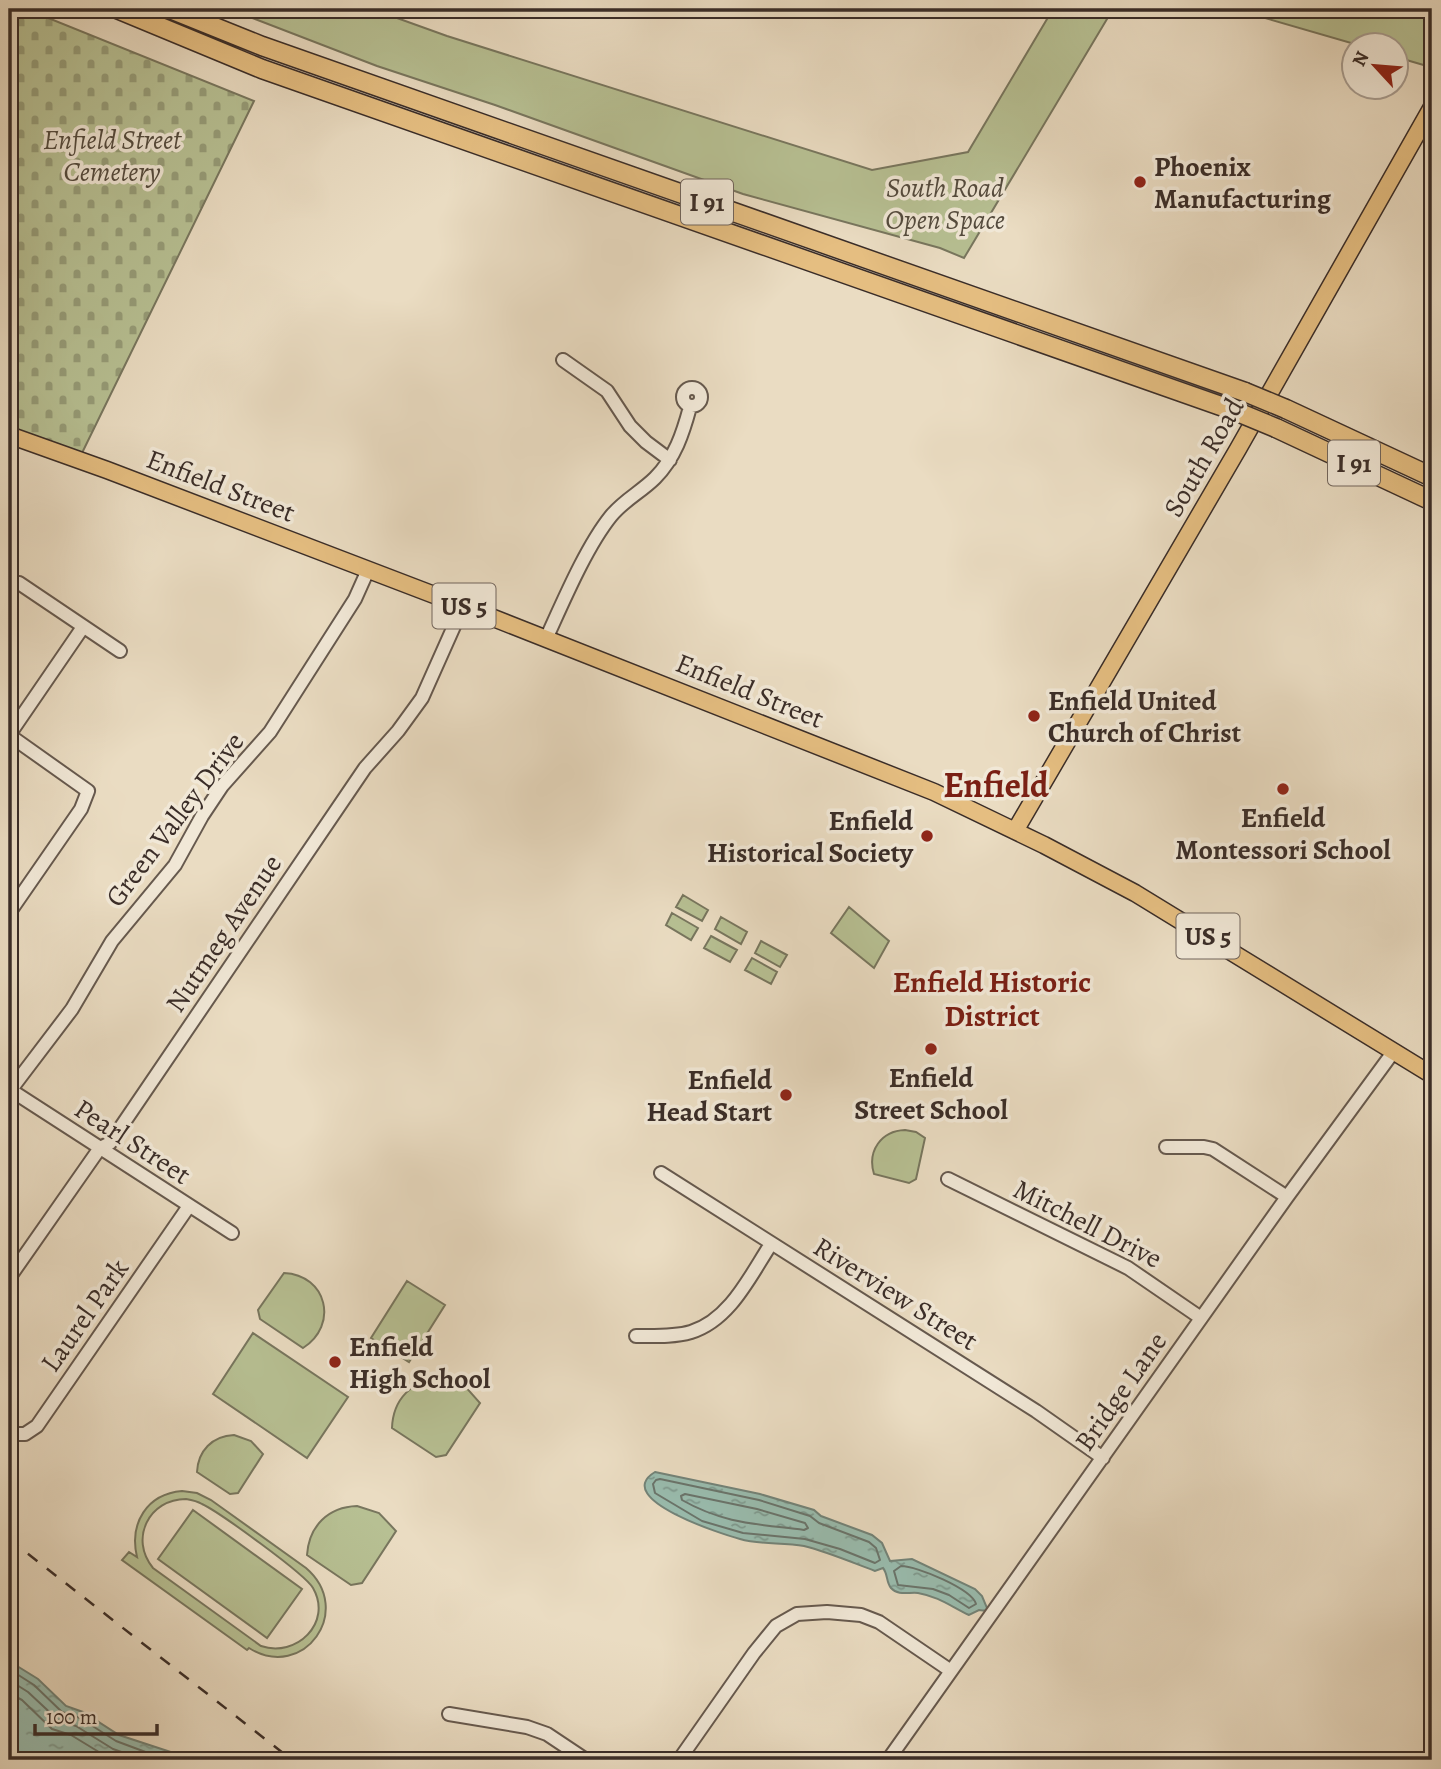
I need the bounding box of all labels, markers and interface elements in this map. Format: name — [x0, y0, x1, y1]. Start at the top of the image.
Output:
north arrow — [1340, 32, 1410, 102]
text: N — [1346, 47, 1375, 71]
park label: Enfield Street Cemetery — [43, 121, 182, 191]
place label: Phoenix Manufacturing — [1154, 148, 1332, 218]
park label: South Road Open Space — [885, 169, 1005, 239]
marker: Phoenix Manufacturing — [1132, 174, 1148, 190]
road number: I 91 — [681, 180, 733, 224]
street label: South Road — [1155, 390, 1254, 524]
street label: Enfield Street — [141, 440, 300, 532]
road number: I 91 — [1328, 440, 1380, 485]
road number: US 5 — [433, 584, 496, 628]
street label: Enfield Street — [670, 644, 829, 738]
place label: Enfield United Church of Christ — [1048, 682, 1241, 752]
marker: Enfield United Church of Christ — [1026, 708, 1042, 724]
street label: Green Valley Drive — [97, 724, 253, 915]
district label: Enfield — [943, 761, 1049, 809]
marker: Enfield Montessori School — [1275, 781, 1291, 797]
place label: Enfield Montessori School — [1175, 799, 1391, 869]
place label: Enfield Historical Society — [707, 802, 914, 872]
marker: Enfield Historical Society — [919, 828, 935, 844]
street label: Nutmeg Avenue — [157, 847, 291, 1020]
road number: US 5 — [1176, 914, 1240, 959]
district label: Enfield Historic District — [893, 962, 1091, 1036]
marker: Enfield Street School — [923, 1041, 939, 1057]
place label: Enfield Street School — [854, 1059, 1008, 1129]
place label: Enfield Head Start — [647, 1061, 773, 1131]
marker: Enfield Head Start — [778, 1087, 794, 1103]
street label: Pearl Street — [67, 1090, 198, 1194]
street label: Mitchell Drive — [1007, 1170, 1168, 1278]
street label: Riverview Street — [806, 1228, 985, 1360]
street label: Laurel Park — [32, 1251, 138, 1380]
street label: Bridge Lane — [1066, 1324, 1176, 1459]
place label: Enfield High School — [349, 1328, 491, 1398]
marker: Enfield High School — [327, 1354, 343, 1370]
scale bar — [35, 1692, 158, 1736]
text: 100 m — [46, 1703, 97, 1731]

